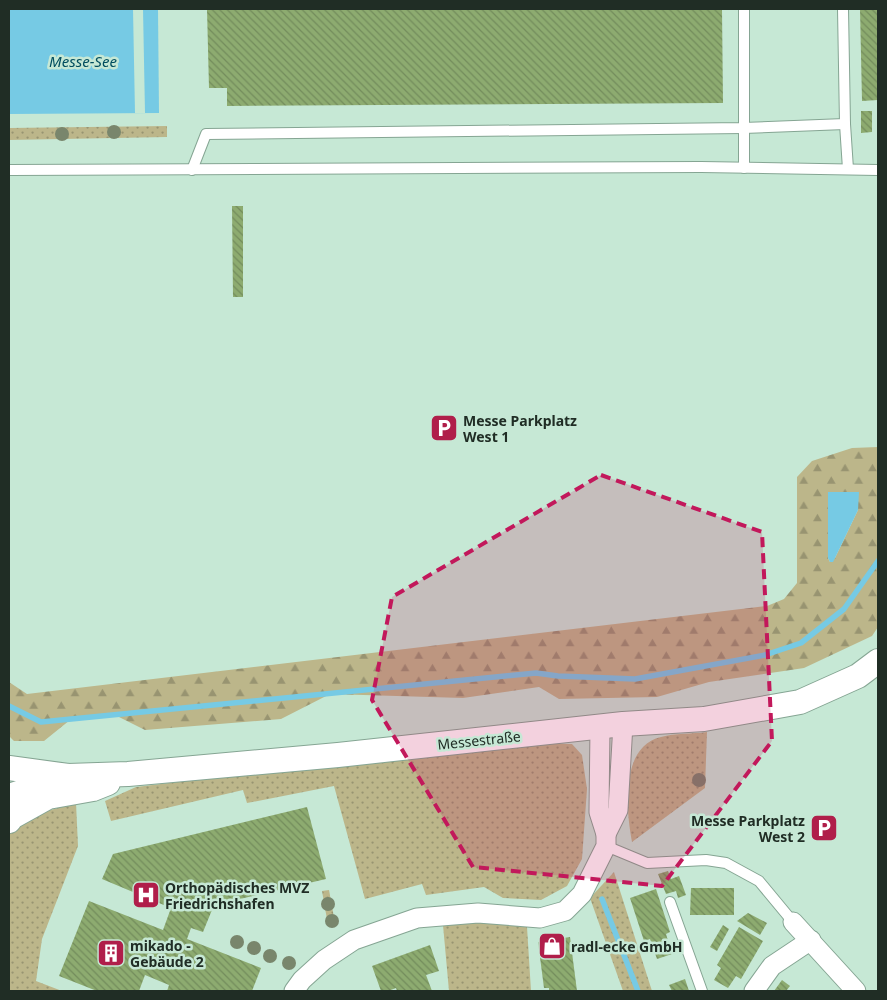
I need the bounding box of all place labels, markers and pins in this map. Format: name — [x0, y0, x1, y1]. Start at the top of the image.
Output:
place label: Messe Parkplatz West 1 — [463, 411, 577, 446]
parking icon: Messe Parkplatz West 1 — [429, 413, 459, 443]
place label: Messe Parkplatz West 2 — [691, 811, 805, 846]
parking icon: Messe Parkplatz West 2 — [809, 813, 839, 843]
place label: Orthopädisches MVZ Friedrichshafen — [165, 878, 309, 913]
hospital icon: Orthopädisches MVZ Friedrichshafen — [131, 880, 161, 910]
shop icon: radl-ecke GmbH — [537, 931, 567, 961]
place label: mikado - Gebäude 2 — [130, 936, 204, 971]
place label: radl-ecke GmbH — [571, 937, 682, 956]
building icon: mikado - Gebäude 2 — [96, 938, 126, 968]

